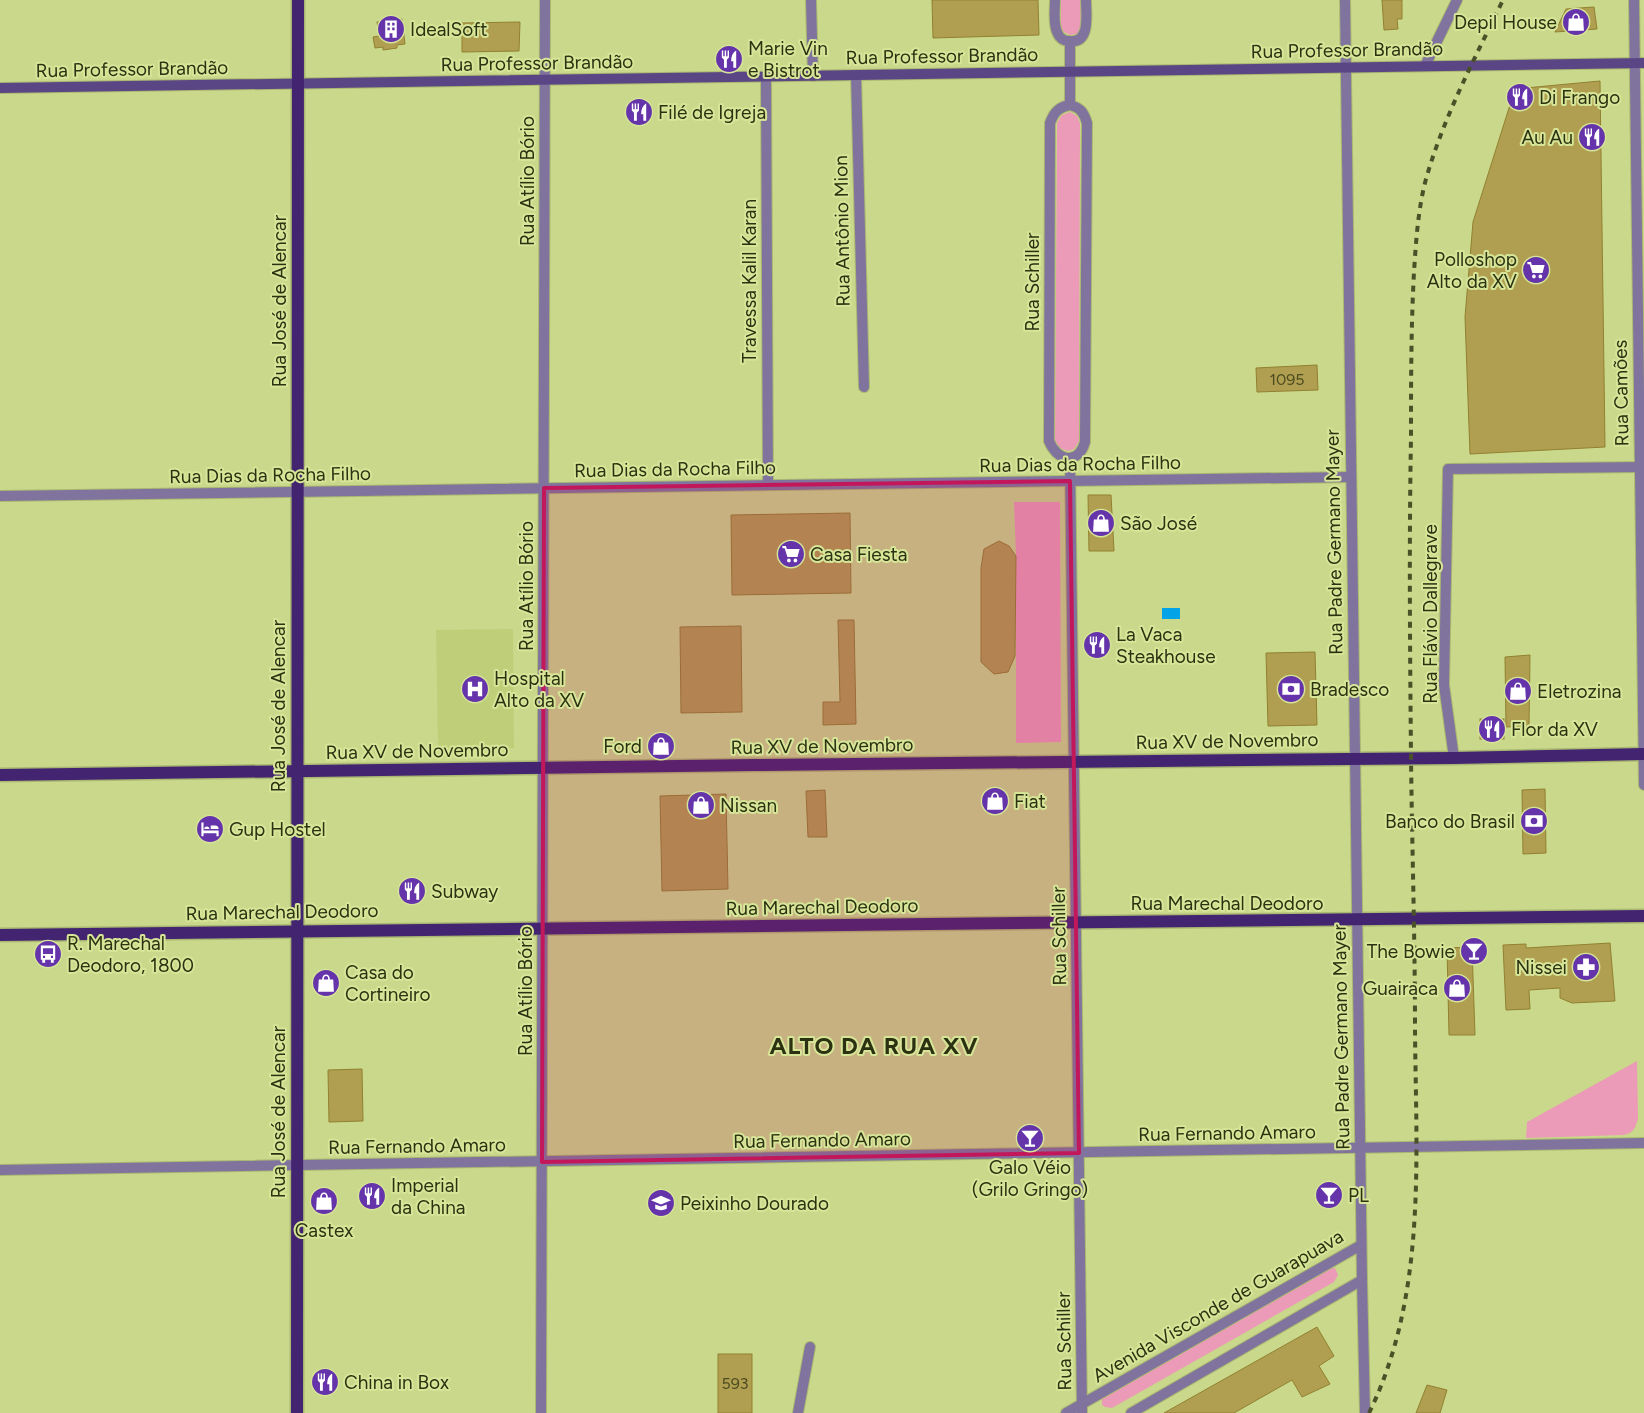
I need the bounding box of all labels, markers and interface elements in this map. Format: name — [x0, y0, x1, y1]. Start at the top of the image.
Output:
shop icon: Depil House — [1561, 7, 1591, 37]
place label: Depil House — [1454, 11, 1557, 34]
building icon: IdealSoft — [376, 14, 406, 44]
place label: IdealSoft — [410, 18, 487, 41]
place label: Marie Vin e Bistrot — [748, 37, 828, 82]
street label: Rua Professor Brandão — [1251, 37, 1443, 63]
street label: Rua Professor Brandão — [846, 43, 1038, 69]
restaurant icon: Marie Vin e Bistrot — [714, 44, 744, 74]
street label: Rua Professor Brandão — [441, 50, 633, 76]
street label: Rua Professor Brandão — [36, 56, 228, 82]
restaurant icon: Di Frango — [1505, 82, 1535, 112]
place label: Di Frango — [1539, 86, 1620, 109]
restaurant icon: Filé de Igreja — [624, 97, 654, 127]
place label: Filé de Igreja — [658, 101, 766, 124]
street label: Rua Atílio Bório — [516, 116, 539, 246]
restaurant icon: Au Au — [1577, 122, 1607, 152]
place label: Au Au — [1521, 126, 1573, 149]
street label: Rua Antônio Mion — [829, 155, 855, 307]
street label: Travessa Kalil Karan — [738, 199, 761, 363]
street label: Rua José de Alencar — [268, 214, 291, 387]
street label: Rua Schiller — [1021, 232, 1044, 332]
place label: Polloshop Alto da XV — [1427, 248, 1517, 293]
supermarket icon: Polloshop Alto da XV — [1521, 255, 1551, 285]
street label: Rua Camões — [1609, 339, 1633, 447]
house number: 1095 — [1269, 370, 1305, 389]
street label: Rua Padre Germano Mayer — [1321, 428, 1347, 655]
street label: Rua Dias da Rocha Filho — [979, 451, 1181, 477]
street label: Rua Dias da Rocha Filho — [574, 456, 776, 482]
street label: Rua Dias da Rocha Filho — [169, 462, 371, 488]
shop icon: São José — [1086, 508, 1116, 538]
place label: São José — [1120, 512, 1197, 535]
street label: Rua Atílio Bório — [515, 521, 538, 651]
street label: Rua Flávio Dallegrave — [1419, 524, 1442, 704]
supermarket icon: Casa Fiesta — [776, 539, 806, 569]
place label: Casa Fiesta — [810, 543, 907, 566]
street label: Rua José de Alencar — [267, 619, 290, 792]
place label: La Vaca Steakhouse — [1116, 623, 1216, 668]
restaurant icon: La Vaca Steakhouse — [1082, 630, 1112, 660]
place label: Hospital Alto da XV — [494, 667, 584, 712]
hospital icon: Hospital Alto da XV — [460, 674, 490, 704]
bank icon: Bradesco — [1276, 674, 1306, 704]
shop icon: Eletrozina — [1503, 676, 1533, 706]
place label: Bradesco — [1310, 678, 1389, 701]
place label: Eletrozina — [1537, 680, 1621, 703]
restaurant icon: Flor da XV — [1477, 714, 1507, 744]
place label: Flor da XV — [1511, 718, 1598, 741]
street label: Rua XV de Novembro — [1135, 728, 1319, 754]
shop icon: Ford — [646, 731, 676, 761]
street label: Rua XV de Novembro — [730, 733, 914, 759]
place label: Ford — [603, 735, 642, 758]
street label: Rua XV de Novembro — [325, 738, 509, 764]
shop icon: Fiat — [980, 786, 1010, 816]
shop icon: Nissan — [686, 790, 716, 820]
place label: Fiat — [1014, 790, 1046, 813]
place label: Nissan — [720, 794, 777, 817]
bank icon: Banco do Brasil — [1519, 806, 1549, 836]
place label: Banco do Brasil — [1385, 810, 1515, 833]
hotel icon: Gup Hostel — [195, 814, 225, 844]
place label: Gup Hostel — [229, 818, 326, 841]
restaurant icon: Subway — [397, 876, 427, 906]
place label: Subway — [431, 880, 498, 903]
street label: Rua Schiller — [1047, 886, 1071, 986]
street label: Rua Marechal Deodoro — [1131, 892, 1323, 915]
street label: Rua Marechal Deodoro — [725, 894, 919, 920]
street label: Rua Marechal Deodoro — [185, 899, 379, 925]
street label: Rua Padre Germano Mayer — [1328, 923, 1354, 1150]
street label: Rua Atílio Bório — [514, 926, 537, 1056]
place label: R. Marechal Deodoro, 1800 — [67, 932, 194, 977]
bar icon: The Bowie — [1459, 936, 1489, 966]
bus stop icon: R. Marechal Deodoro, 1800 — [33, 939, 63, 969]
place label: The Bowie — [1367, 940, 1455, 963]
pharmacy icon: Nissei — [1571, 952, 1601, 982]
place label: Nissei — [1515, 956, 1567, 979]
place label: Casa do Cortineiro — [345, 961, 431, 1006]
shop icon: Casa do Cortineiro — [311, 968, 341, 998]
shop icon: Guairaca — [1442, 973, 1472, 1003]
place label: Guairaca — [1363, 977, 1438, 1000]
street label: Rua José de Alencar — [267, 1025, 290, 1198]
district label: ALTO DA RUA XV — [769, 1031, 979, 1060]
street label: Rua Fernando Amaro — [1138, 1120, 1316, 1146]
bar icon: Galo Véio (Grilo Gringo) — [1015, 1123, 1045, 1153]
street label: Rua Fernando Amaro — [733, 1127, 911, 1153]
street label: Rua Fernando Amaro — [328, 1133, 506, 1159]
place label: Galo Véio (Grilo Gringo) — [972, 1156, 1088, 1201]
place label: Imperial da China — [391, 1174, 466, 1219]
bar icon: PL — [1314, 1180, 1344, 1210]
restaurant icon: Imperial da China — [357, 1181, 387, 1211]
place label: PL — [1348, 1184, 1369, 1207]
shop icon: Castex — [309, 1186, 339, 1216]
school or university icon: Peixinho Dourado — [646, 1188, 676, 1218]
place label: Peixinho Dourado — [680, 1192, 829, 1215]
place label: Castex — [295, 1219, 353, 1242]
street label: Avenida Visconde de Guarapuava — [1089, 1225, 1347, 1387]
street label: Rua Schiller — [1052, 1291, 1076, 1391]
restaurant icon: China in Box — [310, 1367, 340, 1397]
place label: China in Box — [344, 1371, 449, 1394]
house number: 593 — [722, 1374, 748, 1393]

